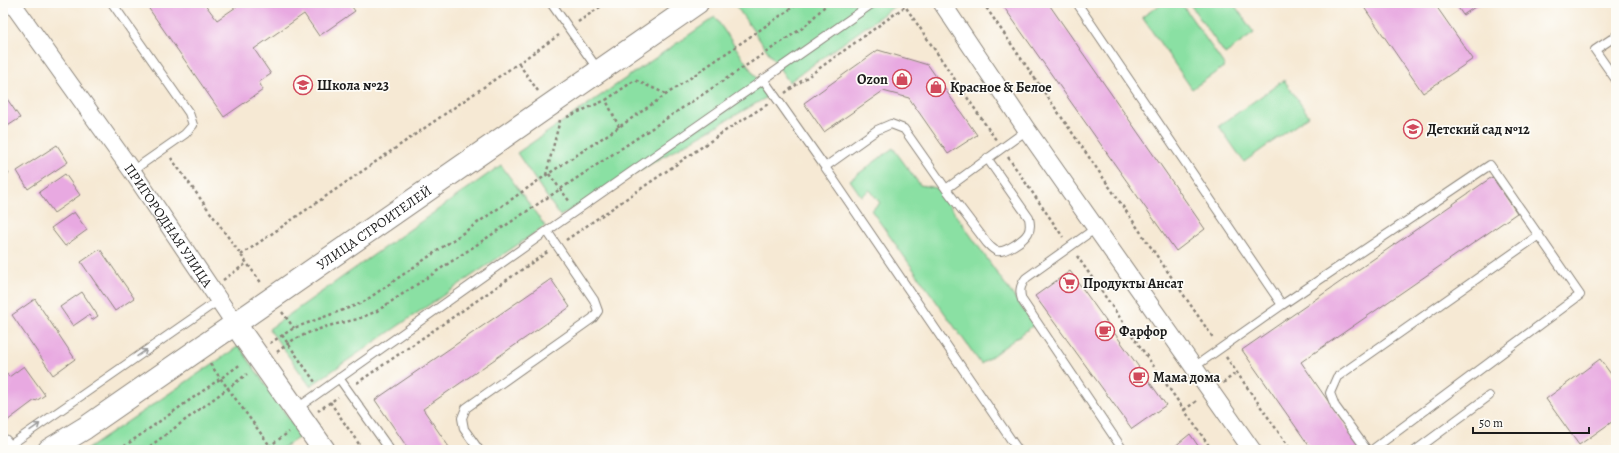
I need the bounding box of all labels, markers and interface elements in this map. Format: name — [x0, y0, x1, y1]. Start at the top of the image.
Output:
shop icon: Ozon — [891, 68, 913, 90]
place label: Ozon — [857, 70, 888, 89]
school or university icon: Школа №23 — [292, 74, 314, 96]
place label: Школа №23 — [317, 76, 389, 95]
shop icon: Красное & Белое — [925, 76, 947, 98]
place label: Красное & Белое — [950, 78, 1052, 97]
school or university icon: Детский сад №12 — [1402, 118, 1424, 140]
place label: Детский сад №12 — [1427, 120, 1530, 139]
street label: ПРИГОРОДНАЯ УЛИЦА — [120, 160, 217, 292]
street label: УЛИЦА СТРОИТЕЛЕЙ — [313, 181, 436, 274]
supermarket icon: Продукты Ансат — [1058, 272, 1080, 294]
place label: Продукты Ансат — [1083, 274, 1184, 293]
cafe icon: Фарфор — [1094, 320, 1116, 342]
place label: Фарфор — [1119, 322, 1168, 341]
one-way arrow — [136, 349, 147, 357]
cafe icon: Мама дома — [1128, 366, 1150, 388]
place label: Мама дома — [1153, 368, 1221, 387]
scale bar — [1473, 409, 1589, 435]
text: 50 m — [1479, 415, 1503, 431]
one-way arrow — [30, 423, 41, 431]

